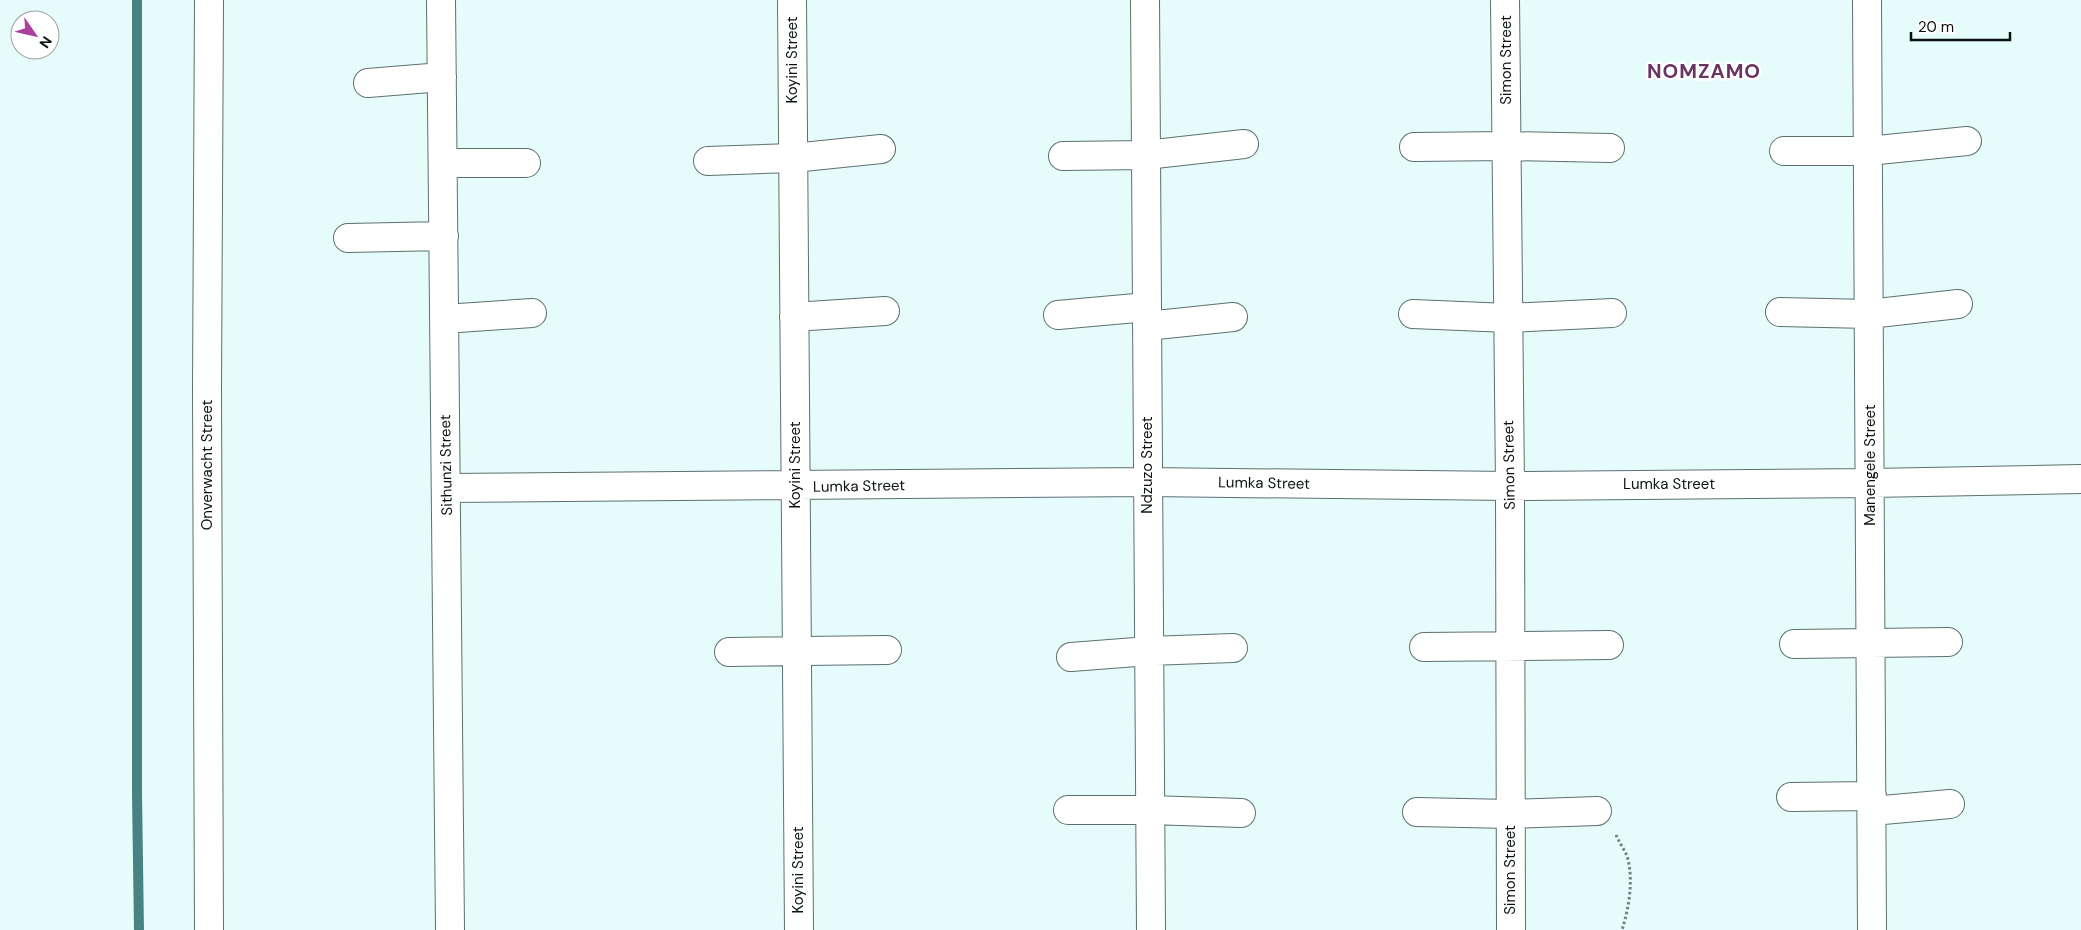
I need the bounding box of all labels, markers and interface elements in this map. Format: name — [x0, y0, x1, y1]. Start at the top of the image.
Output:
north arrow — [10, 10, 60, 60]
scale bar — [1911, 10, 2010, 42]
street label: Simon Street — [1496, 15, 1516, 105]
street label: Koyini Street — [782, 16, 802, 104]
text: 20 m — [1918, 17, 1954, 37]
text: N — [35, 33, 56, 52]
district label: NOMZAMO — [1647, 58, 1761, 84]
street label: Onverwacht Street — [197, 400, 217, 530]
street label: Manengele Street — [1860, 404, 1880, 526]
street label: Sithunzi Street — [435, 414, 457, 516]
street label: Ndzuzo Street — [1137, 416, 1157, 514]
street label: Simon Street — [1498, 420, 1520, 510]
street label: Koyini Street — [785, 421, 805, 509]
street label: Lumka Street — [1218, 472, 1310, 494]
street label: Lumka Street — [1623, 474, 1715, 494]
street label: Lumka Street — [813, 475, 905, 497]
street label: Simon Street — [1500, 825, 1520, 915]
street label: Koyini Street — [788, 826, 808, 914]

